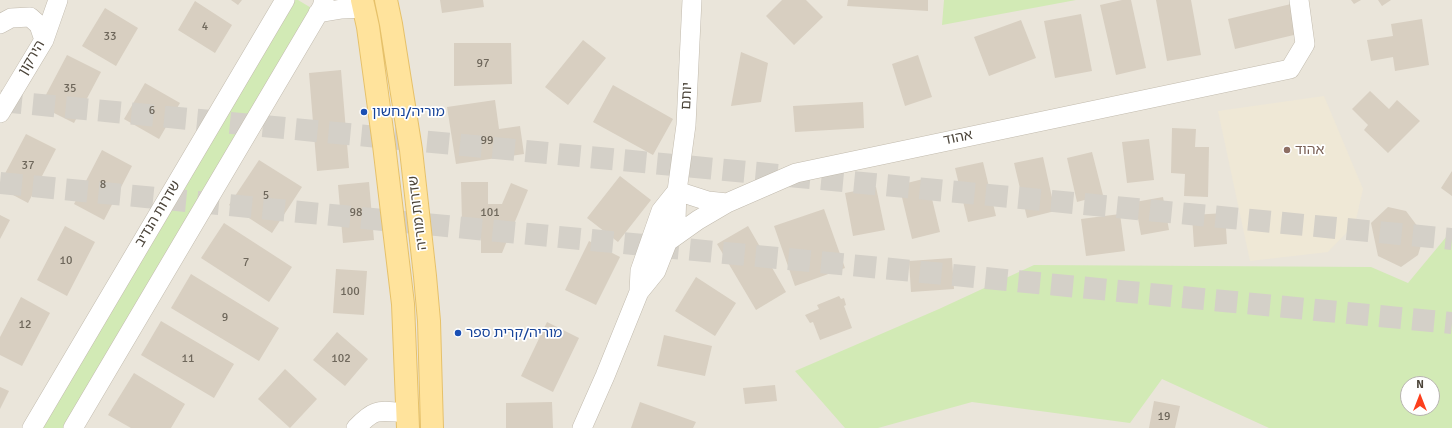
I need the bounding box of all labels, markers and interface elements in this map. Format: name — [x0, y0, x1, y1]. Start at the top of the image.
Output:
house number: 4 — [202, 20, 208, 34]
house number: 33 — [104, 30, 116, 44]
street label: הירקון — [15, 38, 49, 78]
house number: 97 — [477, 57, 489, 71]
house number: 35 — [64, 82, 76, 96]
street label: יותם — [678, 82, 696, 110]
house number: 6 — [149, 104, 155, 118]
place label: מוריה/נחשון — [372, 104, 445, 120]
marker: מוריה/נחשון — [359, 107, 369, 117]
street label: אהוד — [942, 127, 974, 149]
house number: 99 — [481, 134, 493, 148]
place label: אהוד — [1295, 142, 1324, 158]
marker: אהוד — [1282, 145, 1292, 155]
house number: 37 — [22, 159, 34, 173]
street label: שדרות מוריה — [405, 175, 431, 251]
house number: 8 — [100, 178, 106, 192]
street label: שדרות הנדיב — [132, 178, 184, 250]
house number: 5 — [263, 189, 269, 203]
house number: 98 — [350, 206, 362, 220]
house number: 101 — [480, 206, 500, 220]
house number: 10 — [60, 254, 72, 268]
house number: 7 — [243, 256, 249, 270]
house number: 100 — [340, 285, 360, 299]
house number: 9 — [222, 311, 228, 325]
house number: 12 — [19, 318, 31, 332]
place label: מוריה/קרית ספר — [466, 325, 562, 341]
marker: מוריה/קרית ספר — [453, 328, 463, 338]
house number: 11 — [182, 352, 194, 366]
house number: 102 — [331, 352, 351, 366]
north arrow — [1400, 376, 1440, 416]
text: N — [1416, 378, 1424, 391]
house number: 19 — [1158, 410, 1170, 424]

